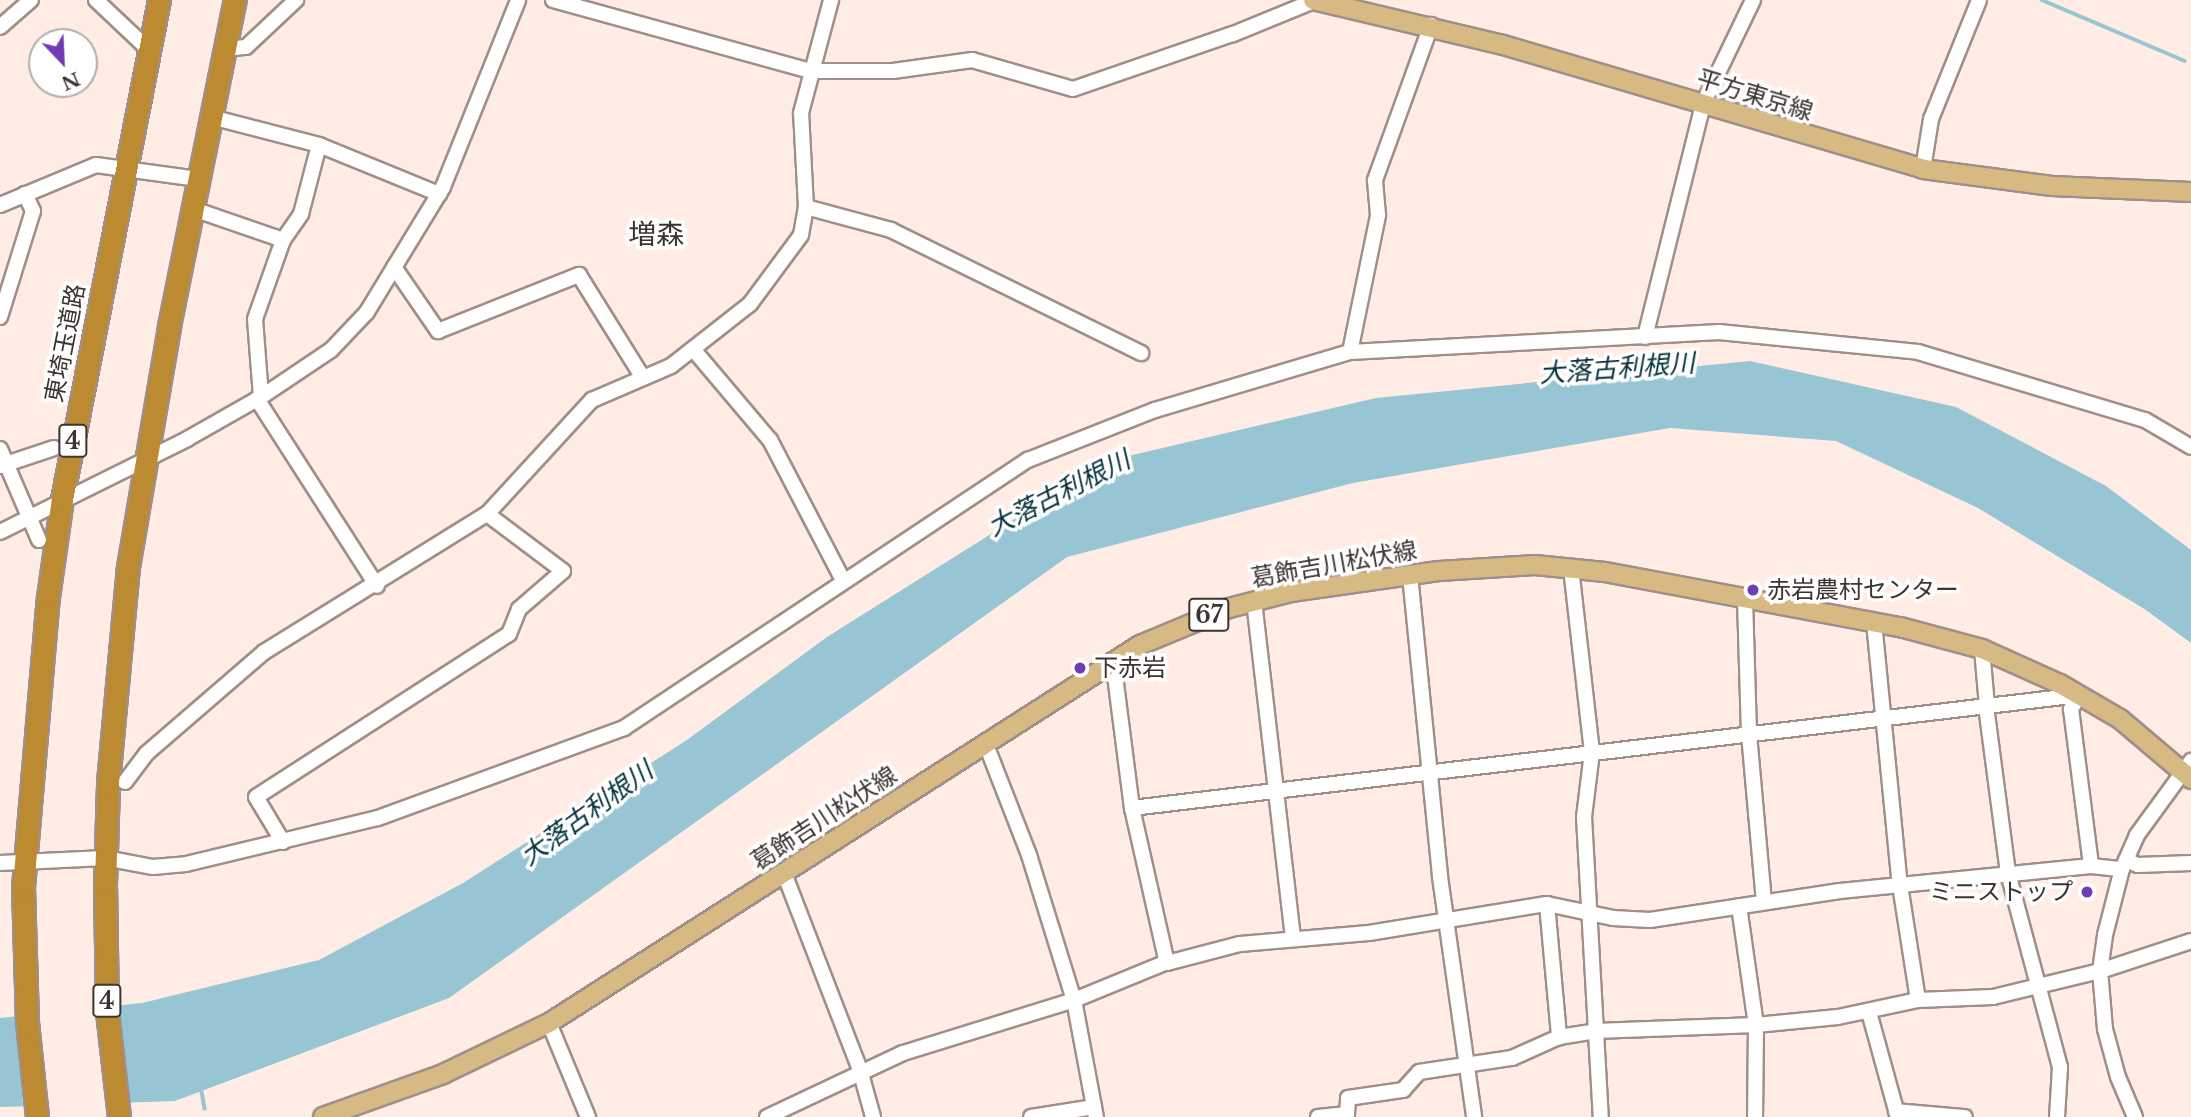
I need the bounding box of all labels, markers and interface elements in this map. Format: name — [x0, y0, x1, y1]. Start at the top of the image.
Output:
north arrow — [28, 28, 98, 98]
street label: 平方東京線 — [1693, 64, 1817, 126]
text: N — [58, 67, 83, 95]
district label: 増森 — [628, 218, 684, 252]
street label: 東埼玉道路 — [39, 281, 91, 405]
water label: 大落古利根川 — [1538, 348, 1696, 390]
road number: 4 — [57, 422, 89, 461]
water label: 大落古利根川 — [982, 445, 1136, 543]
street label: 葛飾吉川松伏線 — [1249, 535, 1419, 593]
place label: 赤岩農村センター — [1767, 576, 1959, 604]
marker: 赤岩農村センター — [1745, 582, 1761, 598]
road number: 67 — [1188, 596, 1230, 635]
place label: 下赤岩 — [1094, 654, 1166, 682]
marker: 下赤岩 — [1072, 660, 1088, 676]
water label: 大落古利根川 — [515, 756, 659, 872]
street label: 葛飾吉川松伏線 — [746, 760, 902, 876]
place label: ミニストップ — [1929, 878, 2073, 906]
marker: ミニストップ — [2079, 884, 2095, 900]
road number: 4 — [91, 982, 123, 1020]

